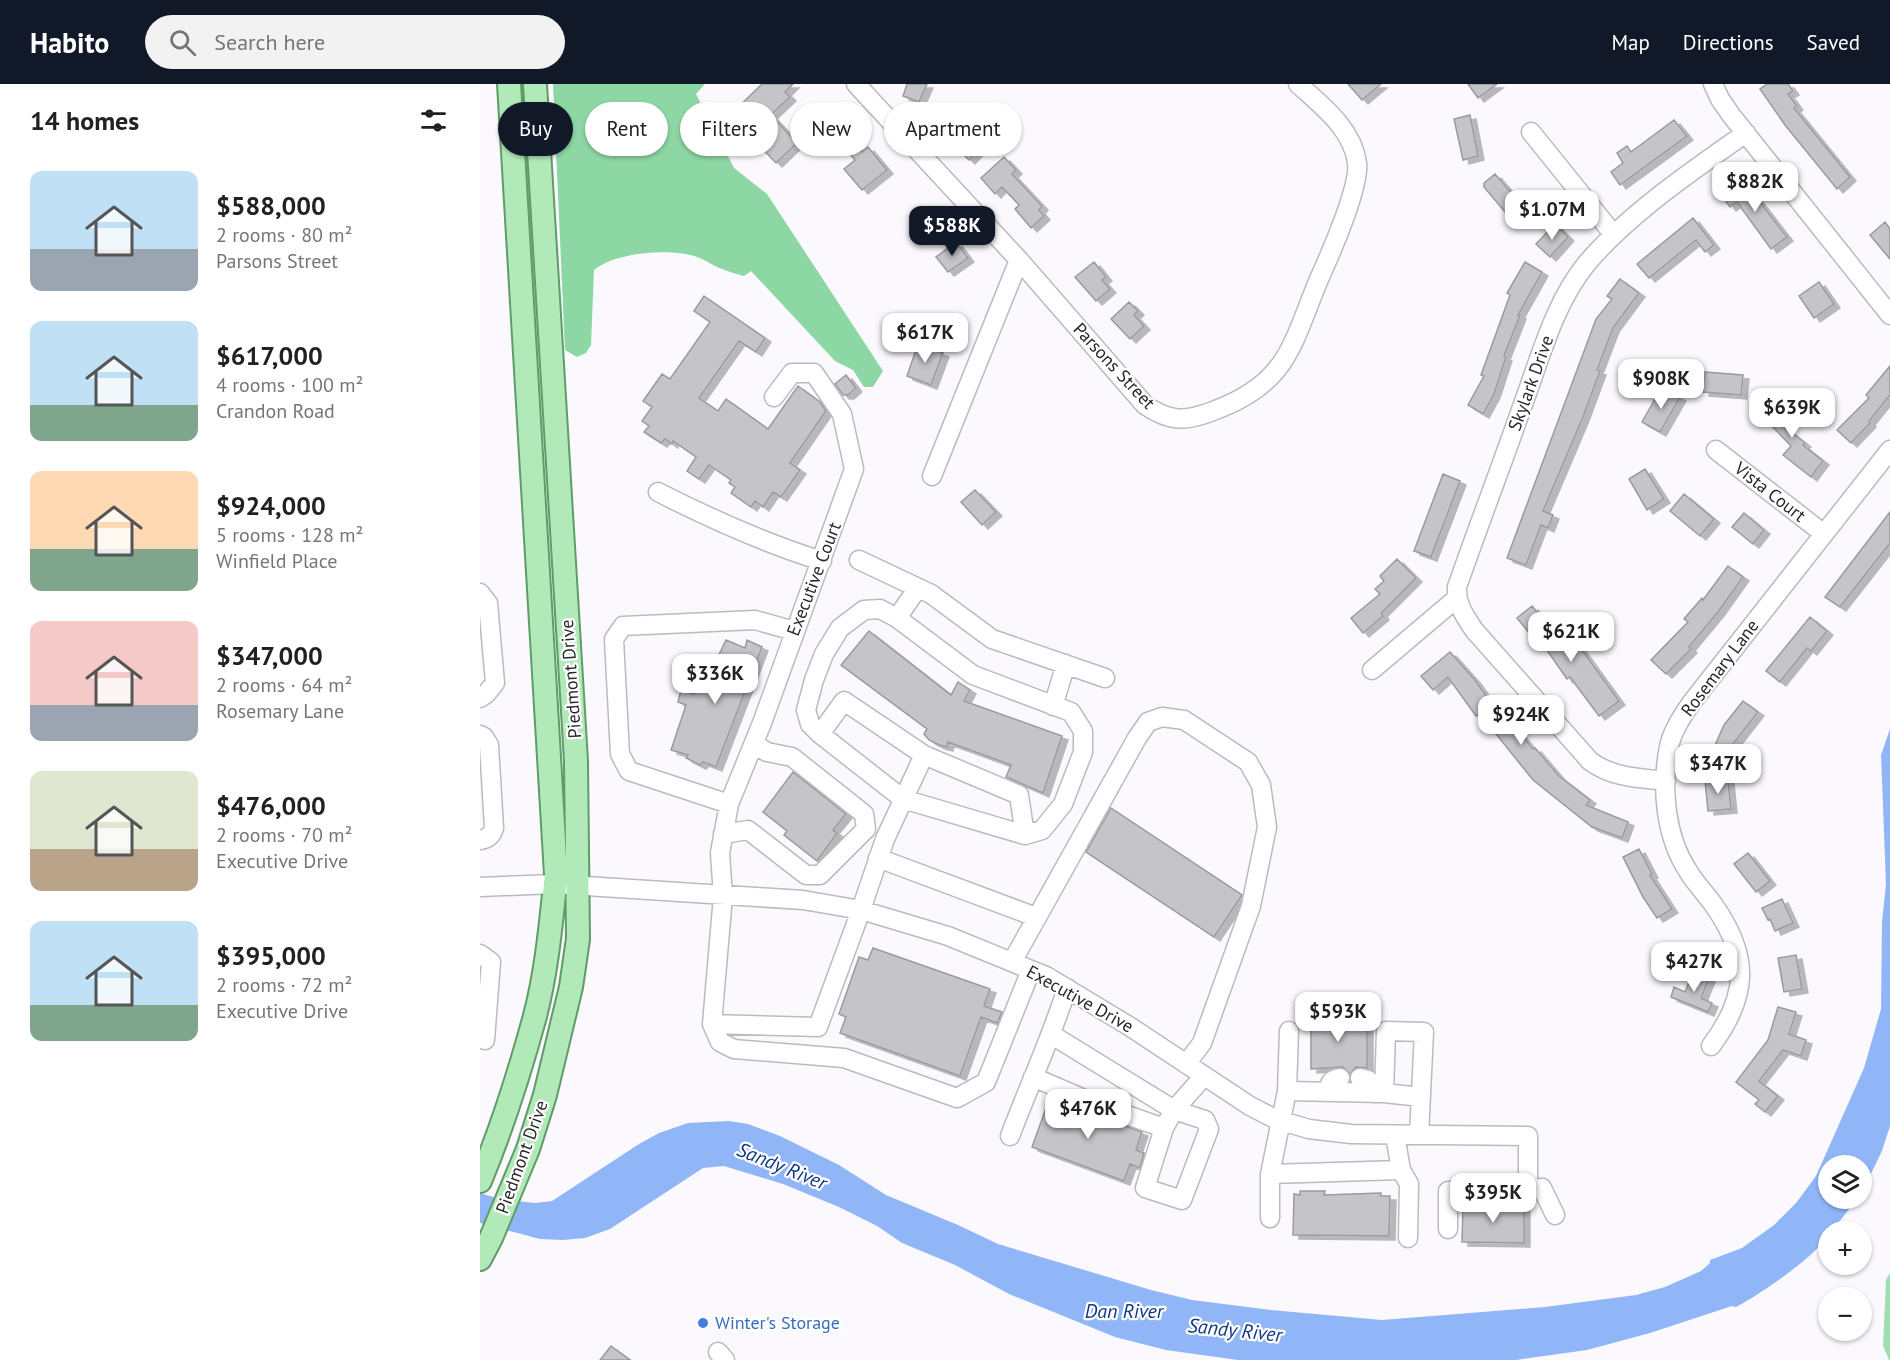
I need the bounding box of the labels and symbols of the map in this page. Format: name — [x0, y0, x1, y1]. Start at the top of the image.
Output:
pin: $882K — [1713, 162, 1797, 213]
pin: $1.07M — [1503, 190, 1601, 241]
pin: $588K — [910, 206, 994, 257]
pin: $617K — [883, 313, 967, 364]
street label: Parsons Street — [1068, 318, 1160, 414]
street label: Skylark Drive — [1503, 332, 1558, 434]
pin: $908K — [1619, 359, 1703, 410]
pin: $639K — [1750, 388, 1834, 439]
street label: Vista Court — [1729, 456, 1811, 527]
street label: Executive Court — [781, 519, 846, 639]
pin: $621K — [1529, 612, 1613, 663]
street label: Rosemary Lane — [1676, 615, 1763, 721]
street label: Piedmont Drive — [555, 619, 586, 739]
pin: $336K — [673, 654, 757, 705]
pin: $924K — [1479, 695, 1563, 746]
pin: $347K — [1676, 744, 1760, 795]
pin: $427K — [1652, 942, 1736, 993]
street label: Executive Drive — [1023, 960, 1138, 1037]
pin: $593K — [1296, 992, 1380, 1043]
pin: $476K — [1046, 1089, 1130, 1140]
street label: Piedmont Drive — [490, 1097, 553, 1217]
water label: Sandy River — [733, 1136, 832, 1196]
pin: $395K — [1451, 1173, 1535, 1224]
water label: Dan River — [1085, 1298, 1165, 1324]
place label: Winter's Storage — [715, 1311, 840, 1334]
water label: Sandy River — [1187, 1312, 1285, 1348]
marker: Winter's Storage — [696, 1316, 710, 1330]

